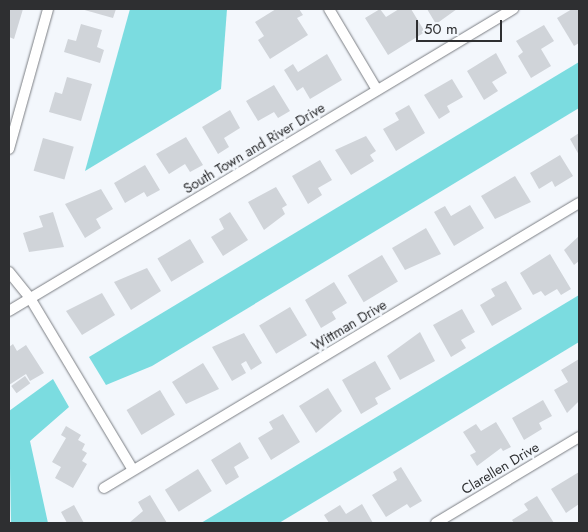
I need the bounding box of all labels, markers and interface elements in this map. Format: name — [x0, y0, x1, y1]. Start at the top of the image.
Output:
scale bar — [418, 10, 504, 42]
text: 50 m — [424, 18, 458, 40]
street label: South Town and River Drive — [180, 99, 328, 197]
street label: Wittman Drive — [308, 296, 390, 354]
street label: Clarellen Drive — [458, 438, 542, 498]

